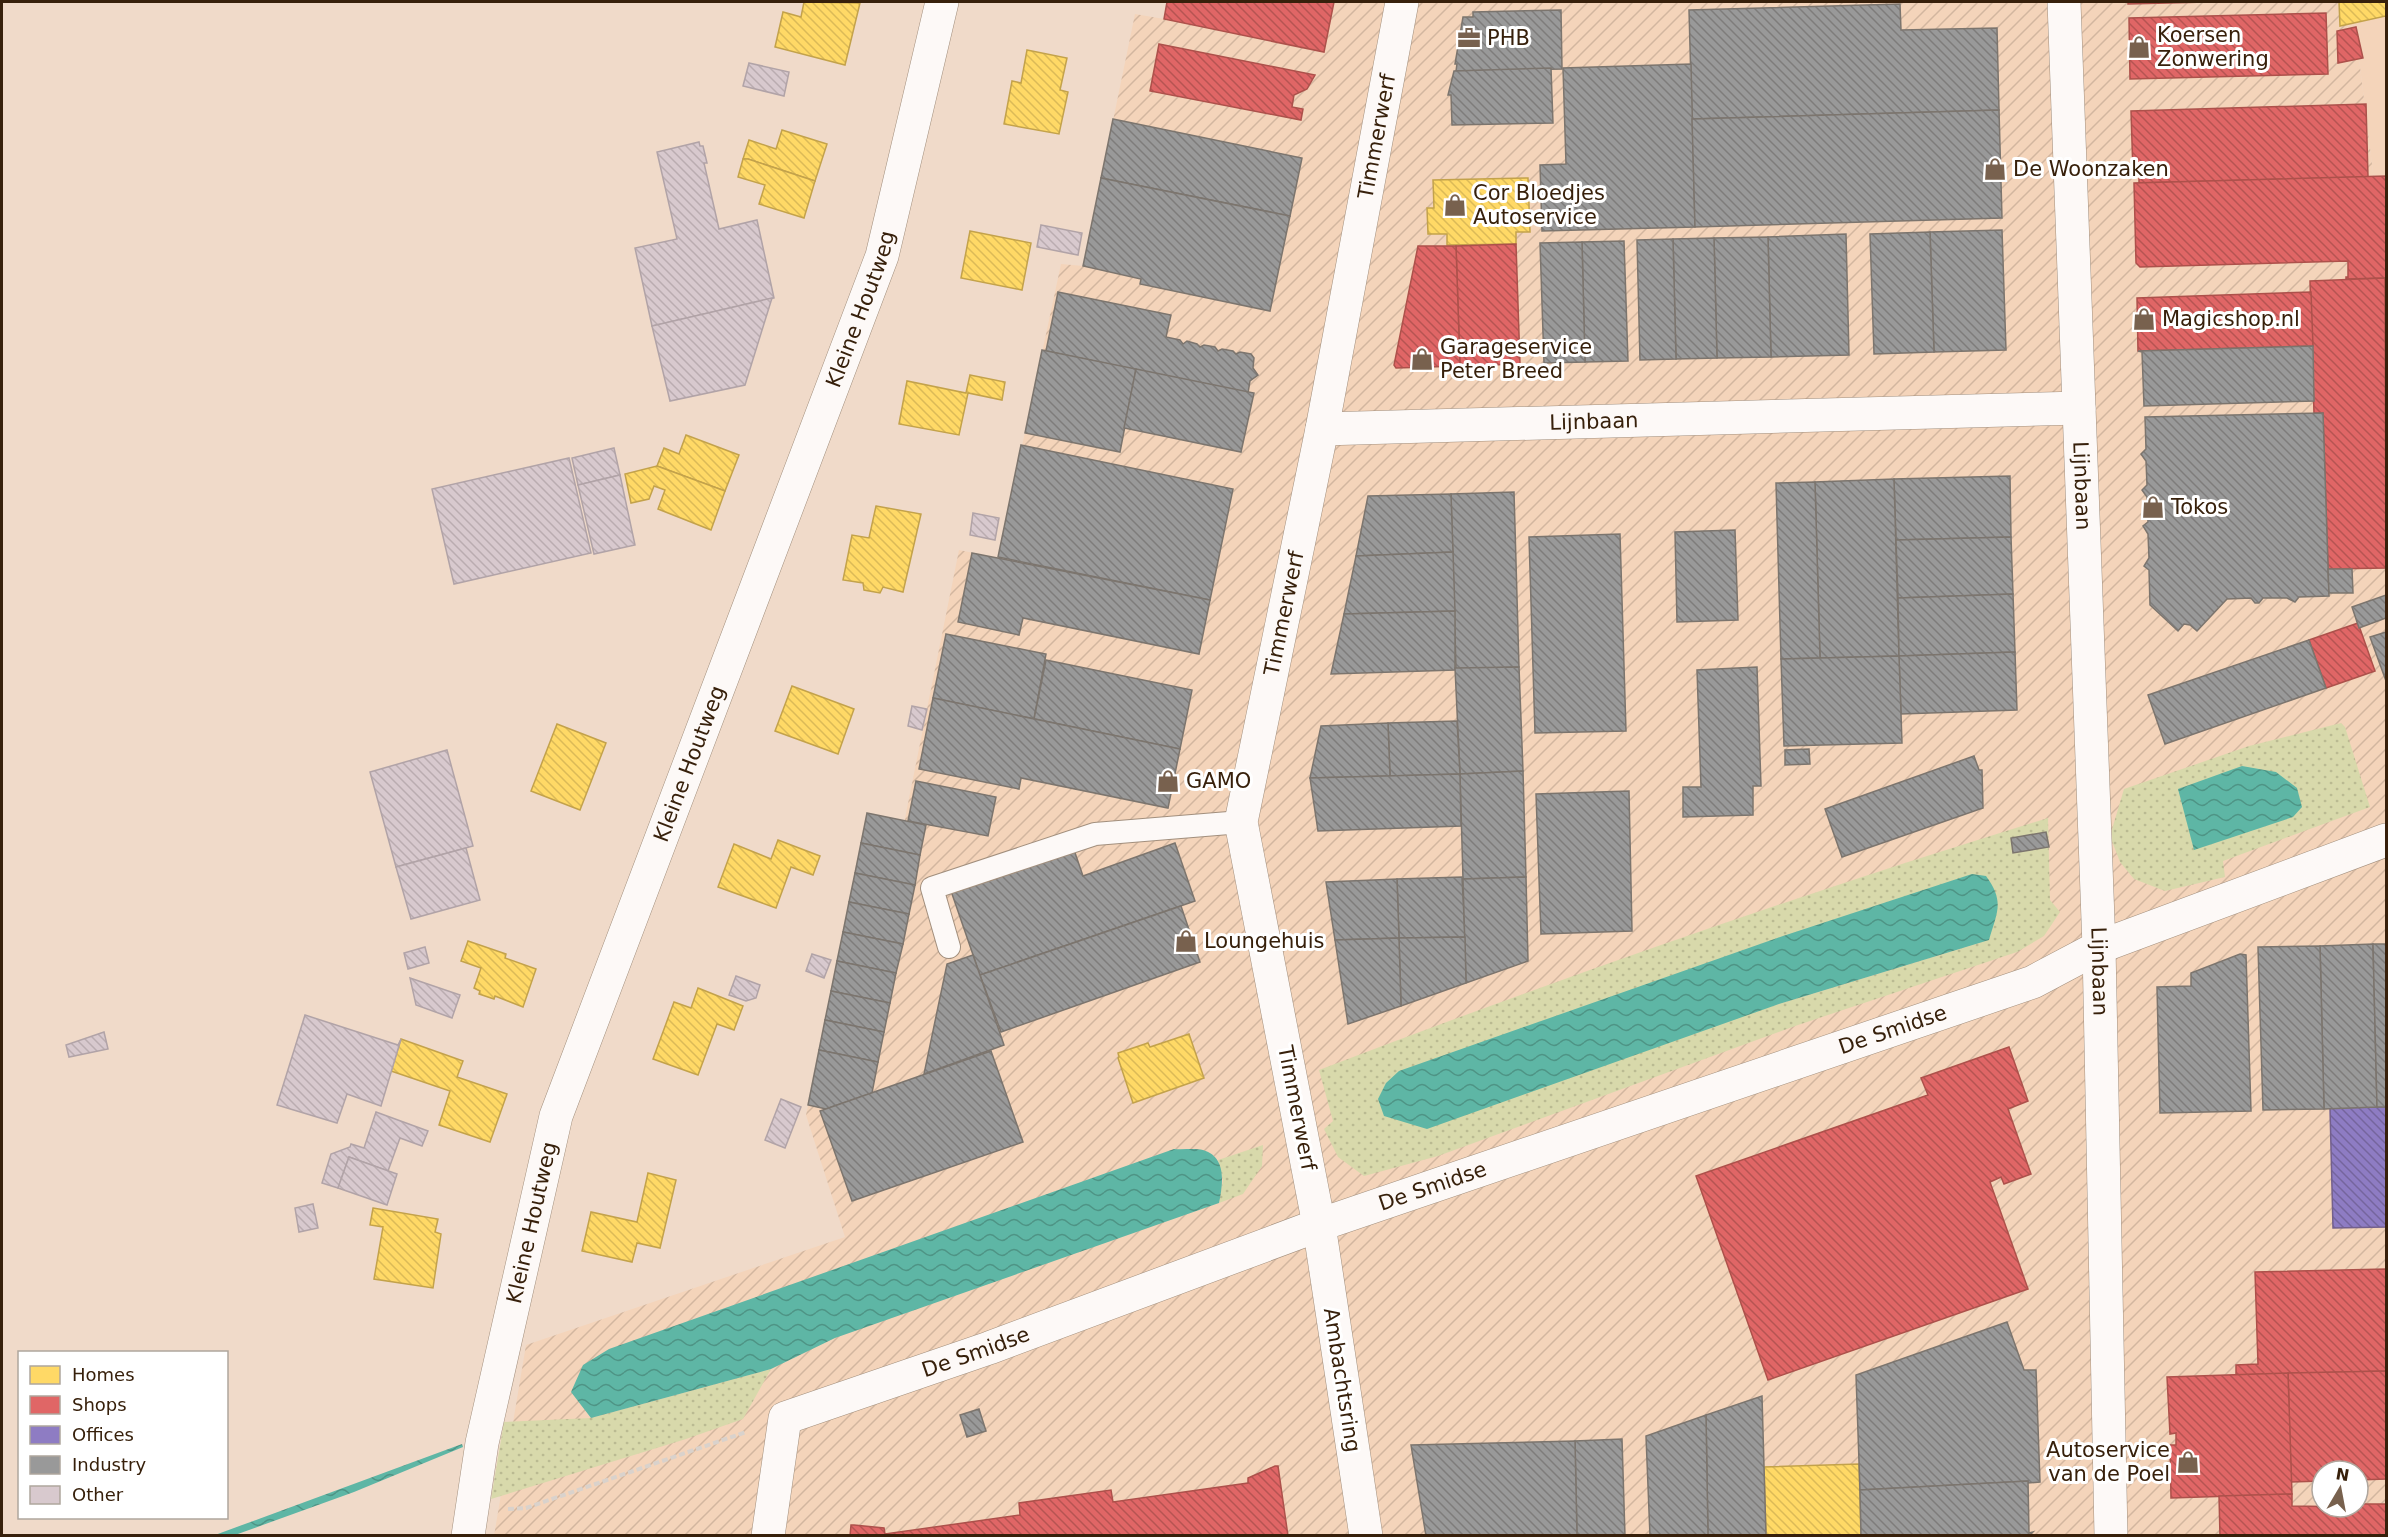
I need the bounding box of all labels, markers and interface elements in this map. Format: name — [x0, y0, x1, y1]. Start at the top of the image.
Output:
place label: Koersen Zonwering — [2157, 23, 2269, 71]
office icon: PHB — [1456, 25, 1482, 51]
place label: PHB — [1487, 26, 1530, 50]
shop icon: Koersen Zonwering — [2126, 34, 2152, 60]
street label: Timmerwerf — [1353, 71, 1400, 202]
shop icon: De Woonzaken — [1982, 156, 2008, 182]
place label: De Woonzaken — [2013, 157, 2169, 181]
place label: Cor Bloedjes Autoservice — [1473, 181, 1605, 229]
shop icon: Cor Bloedjes Autoservice — [1442, 192, 1468, 218]
street label: Kleine Houtweg — [821, 228, 900, 391]
shop icon: Magicshop.nl — [2131, 306, 2157, 332]
place label: Magicshop.nl — [2162, 307, 2300, 331]
place label: Garageservice Peter Breed — [1440, 335, 1592, 383]
shop icon: Garageservice Peter Breed — [1409, 346, 1435, 372]
street label: Lijnbaan — [1549, 408, 1639, 435]
street label: Lijnbaan — [2068, 441, 2096, 531]
shop icon: Tokos — [2140, 494, 2166, 520]
place label: Tokos — [2170, 495, 2228, 519]
street label: Timmerwerf — [1259, 548, 1309, 679]
street label: Kleine Houtweg — [649, 682, 730, 845]
shop icon: GAMO — [1155, 768, 1181, 794]
place label: GAMO — [1186, 769, 1251, 793]
street label: Lijnbaan — [2086, 926, 2112, 1016]
shop icon: Loungehuis — [1173, 928, 1199, 954]
place label: Loungehuis — [1204, 929, 1324, 953]
street label: De Smidse — [1835, 1000, 1950, 1059]
street label: Timmerwerf — [1273, 1043, 1321, 1173]
street label: Kleine Houtweg — [502, 1140, 562, 1306]
street label: De Smidse — [1375, 1157, 1490, 1216]
street label: Ambachtsring — [1319, 1306, 1365, 1454]
street label: De Smidse — [919, 1322, 1033, 1382]
legend — [18, 1351, 228, 1519]
text: Homes — [72, 1364, 135, 1385]
text: Shops — [72, 1394, 127, 1415]
text: Offices — [72, 1424, 134, 1445]
place label: Autoservice van de Poel — [2046, 1438, 2170, 1486]
shop icon: Autoservice van de Poel — [2175, 1449, 2201, 1475]
text: Industry — [72, 1454, 146, 1475]
north arrow — [2310, 1459, 2370, 1519]
text: N — [2334, 1464, 2351, 1485]
text: Other — [72, 1484, 124, 1505]

